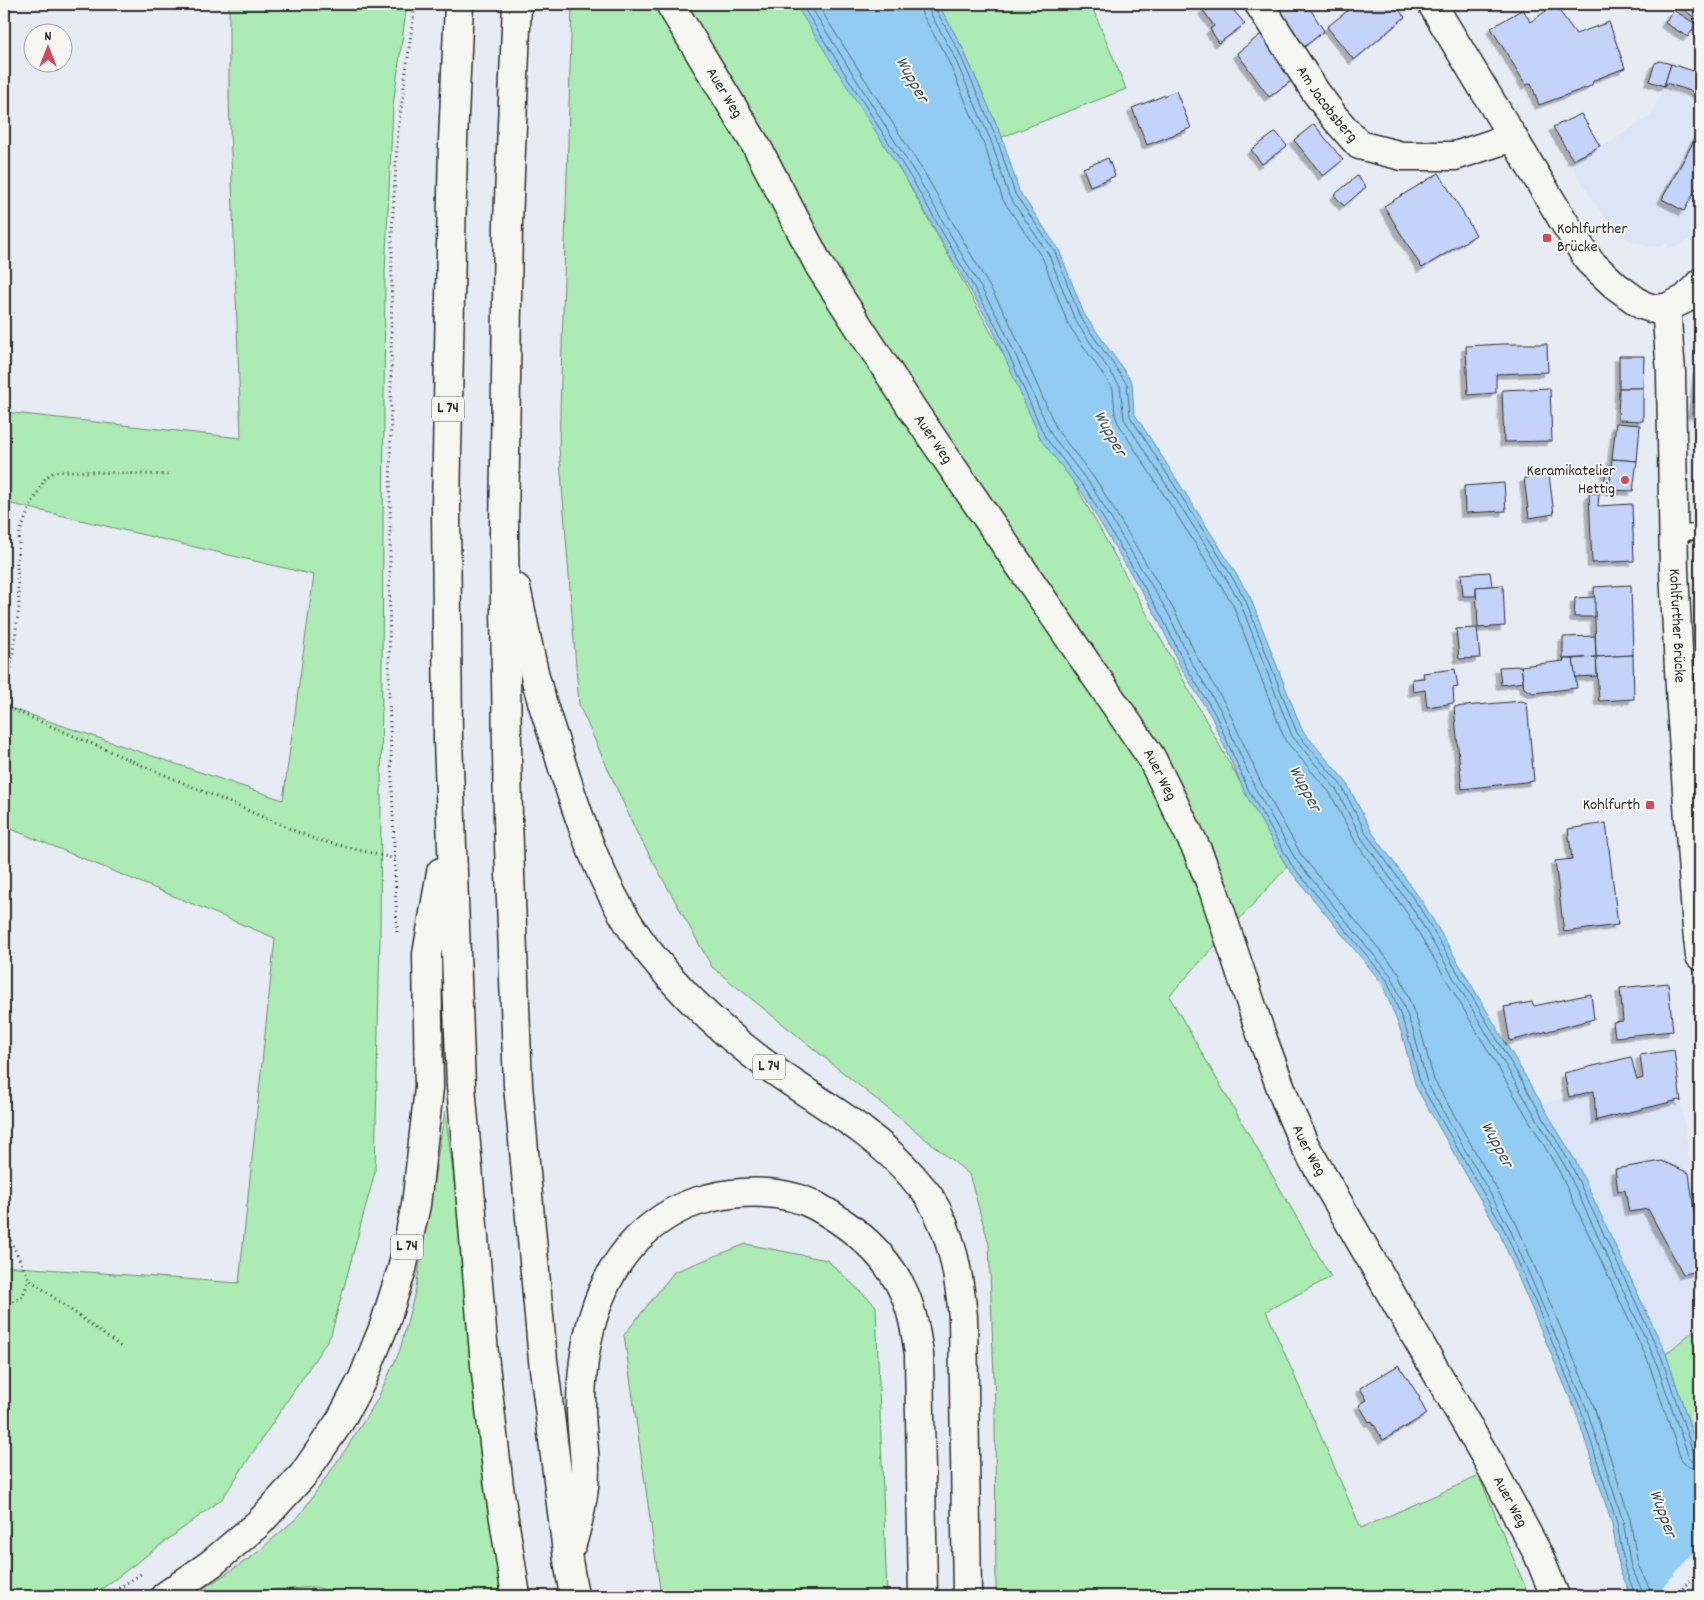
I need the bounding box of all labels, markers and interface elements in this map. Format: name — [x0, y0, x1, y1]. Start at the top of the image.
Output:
north arrow — [22, 22, 72, 72]
text: N — [45, 27, 52, 47]
water label: Wupper — [888, 52, 935, 110]
street label: Am Jacobsberg — [1290, 61, 1363, 148]
street label: Auer Weg — [700, 63, 748, 123]
place label: Kohlfurther Brücke — [1557, 218, 1627, 259]
marker: Kohlfurther Brücke — [1541, 232, 1553, 244]
road number: L 74 — [432, 396, 464, 422]
water label: Wupper — [1086, 406, 1133, 464]
street label: Auer Weg — [908, 410, 958, 469]
place label: Keramikatelier Hettig — [1526, 460, 1615, 501]
marker: Keramikatelier Hettig — [1619, 474, 1631, 486]
street label: Kohlfurther Brücke — [1662, 568, 1691, 683]
street label: Auer Weg — [1137, 744, 1182, 805]
water label: Wupper — [1281, 761, 1328, 819]
place label: Kohlfurth — [1583, 794, 1640, 817]
marker: Kohlfurth — [1644, 799, 1656, 811]
road number: L 74 — [753, 1054, 785, 1080]
water label: Wupper — [1473, 1117, 1520, 1175]
street label: Auer Weg — [1286, 1121, 1332, 1181]
road number: L 74 — [391, 1234, 423, 1260]
street label: Auer Weg — [1487, 1472, 1533, 1532]
water label: Wupper — [1642, 1487, 1683, 1544]

